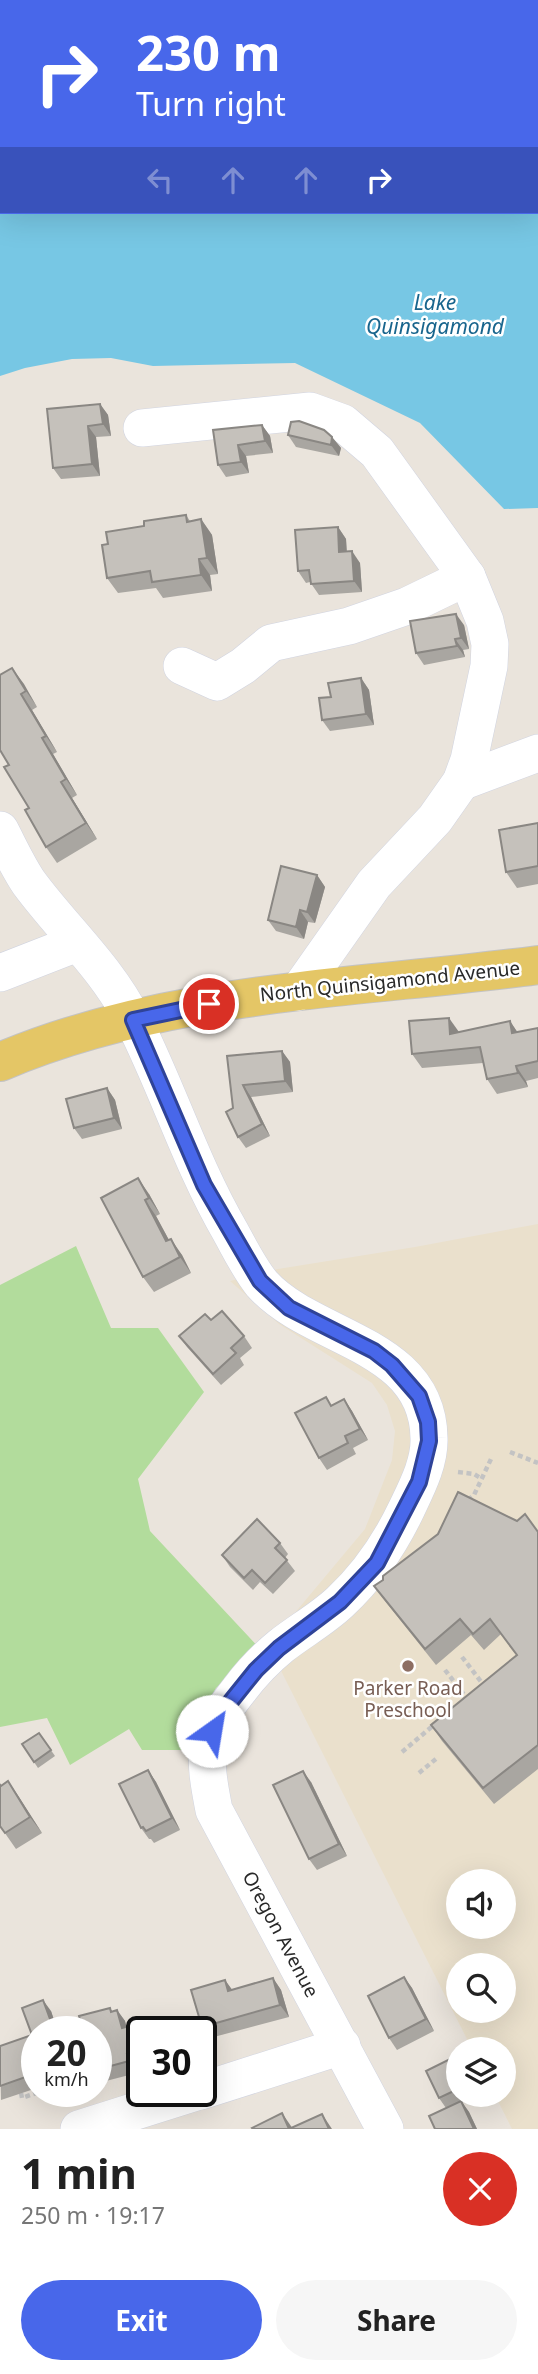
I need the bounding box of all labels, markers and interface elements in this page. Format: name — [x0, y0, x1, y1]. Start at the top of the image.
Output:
text: 230 m — [136, 19, 281, 85]
icon: right — [21, 28, 112, 119]
text: Turn right — [136, 82, 286, 125]
icon: left — [141, 161, 179, 199]
icon: ahead — [214, 161, 252, 199]
icon: ahead — [287, 161, 325, 199]
icon: right — [360, 161, 398, 199]
water label: Lake Quinsigamond — [366, 288, 505, 340]
street label: North Quinsigamond Avenue — [259, 954, 521, 1008]
pin — [179, 974, 239, 1034]
icon: arrive — [190, 985, 228, 1023]
marker: Parker Road Preschool — [400, 1658, 416, 1674]
place label: Parker Road Preschool — [353, 1675, 463, 1723]
position arrow — [175, 1694, 249, 1768]
street label: Oregon Avenue — [237, 1866, 325, 2002]
map controls — [446, 1869, 516, 2107]
button: sound — [446, 1869, 516, 1939]
button: search — [446, 1953, 516, 2023]
speed limit sign: 30 — [126, 2016, 217, 2107]
text: 20 — [46, 2029, 87, 2076]
button: layers — [446, 2037, 516, 2107]
text: km/h — [44, 2067, 89, 2091]
text: 1 min — [21, 2144, 137, 2201]
button: close — [443, 2152, 517, 2226]
text: 250 m · 19:17 — [21, 2199, 165, 2231]
button: Exit — [21, 2280, 262, 2360]
button: Share — [276, 2280, 517, 2360]

